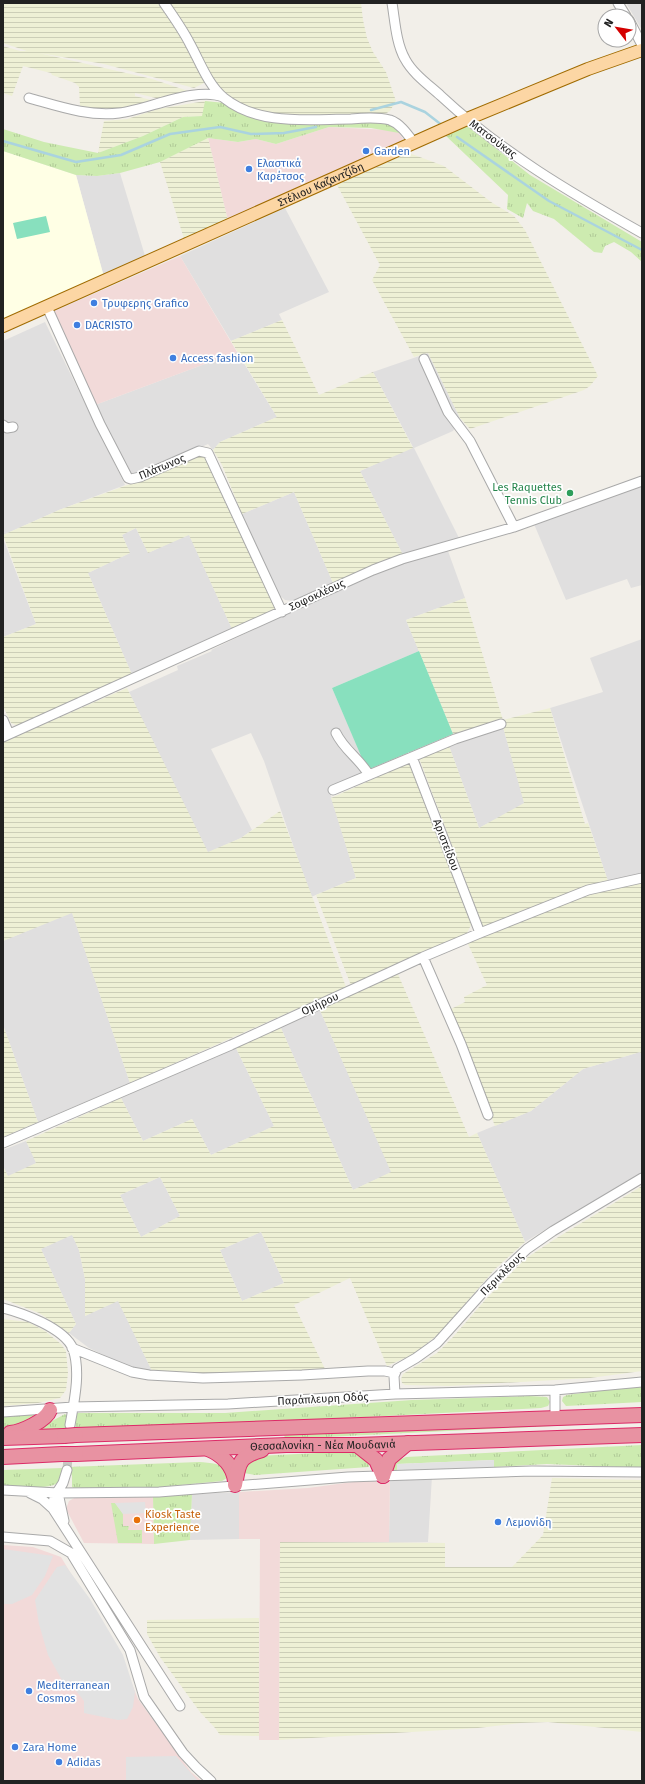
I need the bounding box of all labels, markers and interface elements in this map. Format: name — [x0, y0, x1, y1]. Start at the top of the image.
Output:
north arrow — [597, 8, 637, 48]
text: N — [601, 17, 616, 30]
street label: Ματσούκας — [467, 117, 519, 161]
place label: Garden — [374, 145, 410, 158]
marker: Garden — [361, 146, 371, 156]
place label: Ελαστικά Καρέτσος — [257, 157, 304, 183]
street label: Στέλιου Καζαντζίδη — [276, 159, 366, 209]
marker: Ελαστικά Καρέτσος — [244, 164, 254, 174]
place label: Τρυφερης Grafico — [102, 297, 189, 310]
marker: Τρυφερης Grafico — [89, 298, 99, 308]
place label: DACRISTO — [85, 319, 133, 332]
marker: DACRISTO — [72, 320, 82, 330]
place label: Access fashion — [181, 352, 253, 365]
marker: Access fashion — [168, 353, 178, 363]
street label: Πλάτωνος — [137, 451, 187, 483]
place label: Les Raquettes Tennis Club — [492, 481, 562, 507]
marker: Les Raquettes Tennis Club — [565, 488, 575, 498]
street label: Σοφοκλέους — [287, 576, 347, 614]
street label: Αριστείδου — [430, 817, 462, 873]
street label: Ομήρου — [299, 990, 341, 1018]
street label: Περικλέους — [478, 1250, 526, 1298]
street label: Παράπλευρη Οδός — [277, 1390, 369, 1408]
street label: Θεσσαλονίκη - Νέα Μουδανιά — [250, 1437, 396, 1453]
place label: Kiosk Taste Experience — [145, 1508, 201, 1534]
marker: Kiosk Taste Experience — [132, 1515, 142, 1525]
place label: Λεμονίδη — [506, 1516, 552, 1529]
marker: Λεμονίδη — [493, 1517, 503, 1527]
place label: Mediterranean Cosmos — [37, 1679, 110, 1705]
marker: Mediterranean Cosmos — [24, 1686, 34, 1696]
place label: Zara Home — [23, 1741, 77, 1754]
marker: Zara Home — [10, 1742, 20, 1752]
place label: Adidas — [67, 1756, 101, 1769]
marker: Adidas — [54, 1757, 64, 1767]

